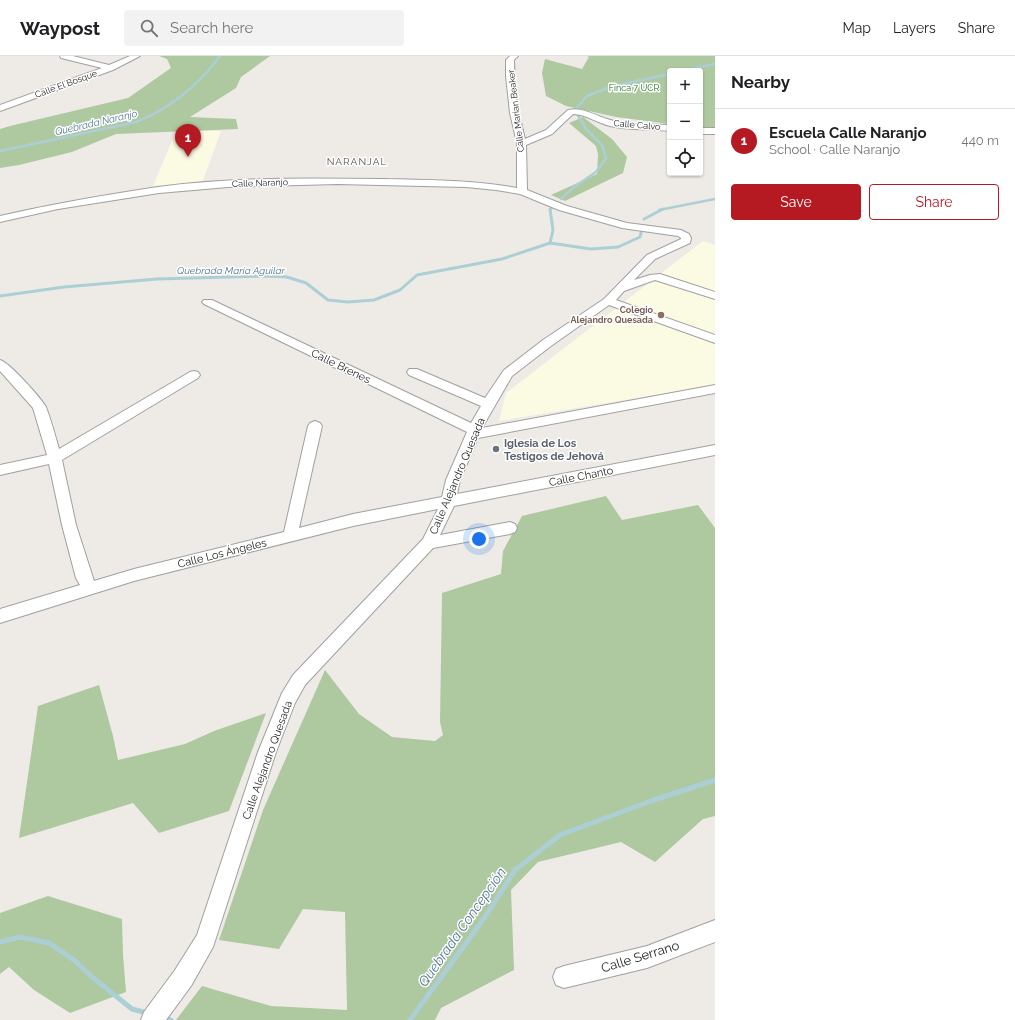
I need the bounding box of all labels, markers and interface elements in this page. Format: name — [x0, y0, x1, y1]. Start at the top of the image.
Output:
search box — [124, 10, 404, 46]
text: Waypost — [20, 17, 100, 39]
icon: search — [138, 17, 160, 39]
text: Search here — [170, 19, 253, 37]
text: Map — [843, 20, 871, 36]
text: Layers — [893, 20, 936, 36]
text: Share — [958, 20, 995, 36]
street label: Calle El Bosque — [34, 68, 99, 100]
street label: Calle Marian Beaker — [506, 68, 526, 153]
map controls — [667, 68, 703, 176]
button: + — [667, 68, 703, 104]
text: Nearby — [731, 72, 790, 92]
park label: Finca 7 UCR — [609, 83, 659, 93]
button: − — [667, 104, 703, 140]
water label: Quebrada Naranjo — [54, 108, 139, 137]
street label: Calle Calvo — [613, 118, 661, 132]
pin: 1 — [175, 124, 201, 157]
text: Escuela Calle Naranjo — [769, 124, 926, 142]
text: 1 — [741, 133, 747, 148]
text: 440 m — [962, 133, 999, 148]
button: locate — [667, 140, 703, 176]
text: School · Calle Naranjo — [769, 142, 900, 157]
district label: NARANJAL — [327, 156, 387, 167]
street label: Calle Naranjo — [232, 177, 288, 189]
button: Save — [731, 184, 861, 220]
button: Share — [869, 184, 999, 220]
water label: Quebrada María Aguilar — [177, 265, 286, 276]
place label: Colegio Alejandro Quesada — [571, 305, 654, 325]
marker: Colegio Alejandro Quesada — [656, 310, 666, 320]
street label: Calle Brenes — [309, 346, 373, 386]
street label: Calle Alejandro Quesada — [427, 416, 488, 536]
place label: Iglesia de Los Testigos de Jehová — [504, 437, 604, 463]
marker: Iglesia de Los Testigos de Jehová — [491, 444, 501, 454]
street label: Calle Chanto — [548, 464, 615, 489]
your location — [469, 529, 489, 549]
street label: Calle Los Ángeles — [176, 535, 268, 571]
street label: Calle Alejandro Quesada — [240, 699, 295, 821]
water label: Quebrada Concepción — [415, 864, 509, 990]
street label: Calle Serrano — [599, 937, 681, 975]

